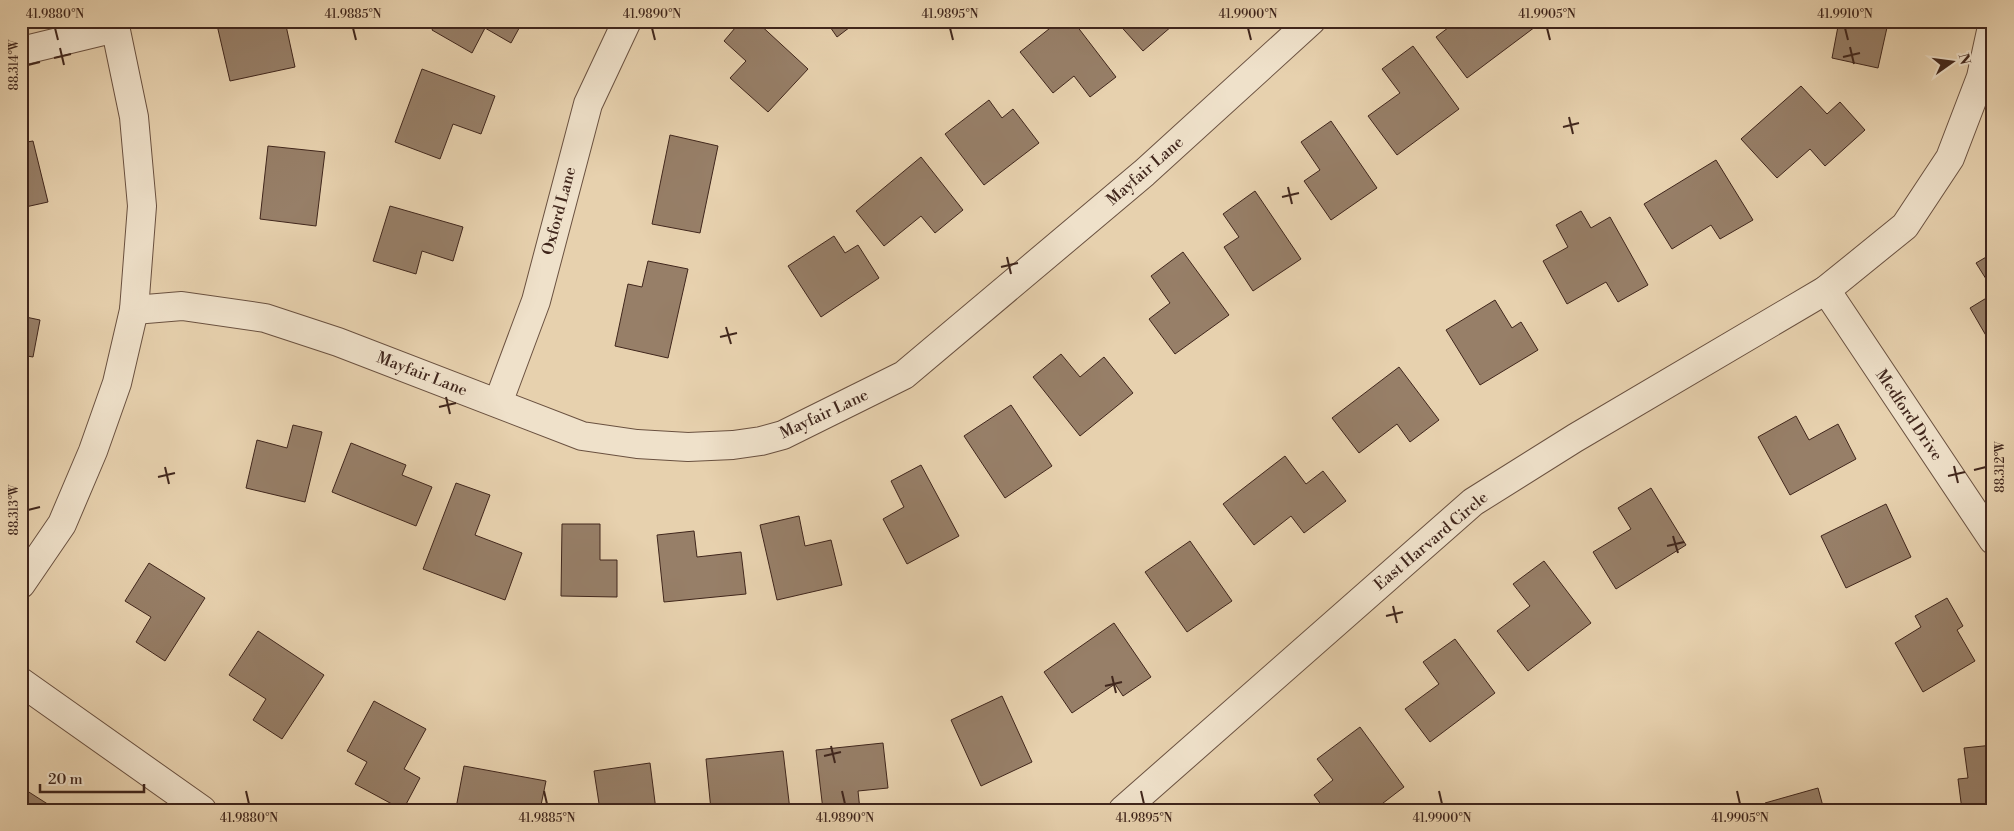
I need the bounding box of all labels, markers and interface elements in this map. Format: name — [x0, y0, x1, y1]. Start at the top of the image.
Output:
text: 41.9880°N — [26, 7, 84, 22]
text: 41.9885°N — [324, 7, 382, 22]
text: 41.9890°N — [623, 7, 681, 22]
text: 41.9895°N — [921, 7, 979, 22]
text: 41.9900°N — [1219, 7, 1278, 22]
text: 41.9905°N — [1518, 7, 1576, 22]
text: 41.9910°N — [1817, 7, 1873, 22]
text: 88.314°W — [7, 38, 22, 90]
north arrow — [1926, 38, 1976, 88]
text: N — [1954, 52, 1974, 67]
street label: Mayfair Lane — [1102, 132, 1188, 210]
street label: Oxford Lane — [538, 165, 580, 257]
street label: Mayfair Lane — [374, 348, 470, 400]
street label: Medford Drive — [1871, 366, 1947, 464]
street label: Mayfair Lane — [776, 385, 872, 443]
text: 88.312°W — [1993, 440, 2008, 493]
text: 88.313°W — [7, 483, 22, 535]
street label: East Harvard Circle — [1370, 487, 1492, 595]
scale bar — [40, 761, 144, 793]
text: 20 m — [48, 770, 83, 789]
text: 41.9880°N — [220, 811, 278, 826]
text: 41.9885°N — [518, 811, 576, 826]
text: 41.9890°N — [816, 811, 874, 826]
text: 41.9895°N — [1115, 811, 1173, 826]
text: 41.9900°N — [1413, 811, 1472, 826]
text: 41.9905°N — [1711, 811, 1769, 826]

